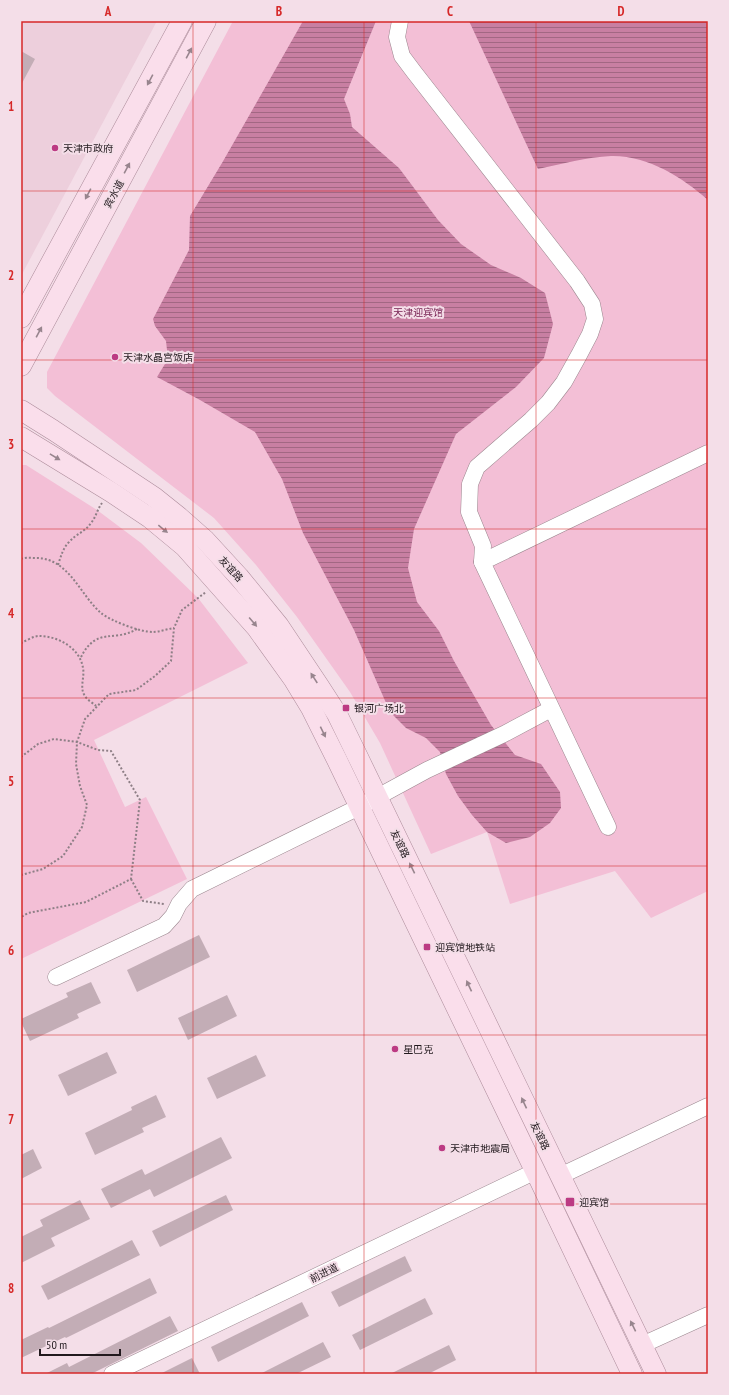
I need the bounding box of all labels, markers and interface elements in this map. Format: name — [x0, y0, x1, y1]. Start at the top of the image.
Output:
text: A — [104, 3, 112, 20]
text: B — [276, 3, 282, 20]
text: C — [447, 3, 453, 20]
text: D — [618, 3, 625, 20]
one-way arrow — [186, 48, 192, 59]
one-way arrow — [147, 74, 154, 86]
text: 1 — [8, 98, 14, 115]
place label: 天津市政府 — [63, 142, 113, 155]
marker: 天津市政府 — [50, 143, 60, 153]
one-way arrow — [124, 162, 131, 174]
street label: 宾水道 — [101, 178, 127, 210]
one-way arrow — [85, 188, 92, 200]
text: 2 — [8, 267, 14, 284]
park label: 天津迎宾馆 — [393, 306, 443, 319]
one-way arrow — [36, 326, 43, 338]
place label: 天津水晶宫饭店 — [123, 351, 193, 364]
marker: 天津水晶宫饭店 — [110, 352, 120, 362]
text: 3 — [8, 436, 14, 453]
one-way arrow — [49, 454, 60, 461]
one-way arrow — [158, 524, 168, 533]
street label: 友谊路 — [216, 554, 246, 584]
text: 4 — [8, 605, 15, 622]
one-way arrow — [248, 617, 257, 628]
one-way arrow — [310, 673, 318, 683]
place label: 银河广场北 — [354, 702, 404, 715]
marker: 银河广场北 — [341, 703, 351, 713]
one-way arrow — [320, 726, 326, 737]
text: 5 — [8, 773, 14, 790]
street label: 友谊路 — [388, 828, 412, 860]
one-way arrow — [409, 863, 415, 874]
place label: 迎宾馆地铁站 — [435, 941, 495, 954]
text: 6 — [8, 942, 14, 959]
marker: 迎宾馆地铁站 — [422, 942, 432, 952]
one-way arrow — [465, 980, 472, 991]
place label: 星巴克 — [403, 1043, 433, 1056]
marker: 星巴克 — [390, 1044, 400, 1054]
one-way arrow — [521, 1097, 527, 1109]
text: 7 — [8, 1111, 14, 1128]
street label: 友谊路 — [528, 1120, 552, 1152]
place label: 天津市地震局 — [450, 1142, 510, 1155]
marker: 天津市地震局 — [437, 1143, 447, 1153]
marker: 迎宾馆 — [564, 1196, 576, 1208]
place label: 迎宾馆 — [579, 1196, 609, 1209]
street label: 前进道 — [308, 1261, 340, 1285]
text: 8 — [8, 1280, 14, 1297]
one-way arrow — [630, 1321, 636, 1332]
scale bar — [40, 1331, 120, 1357]
text: 50 m — [46, 1337, 67, 1352]

